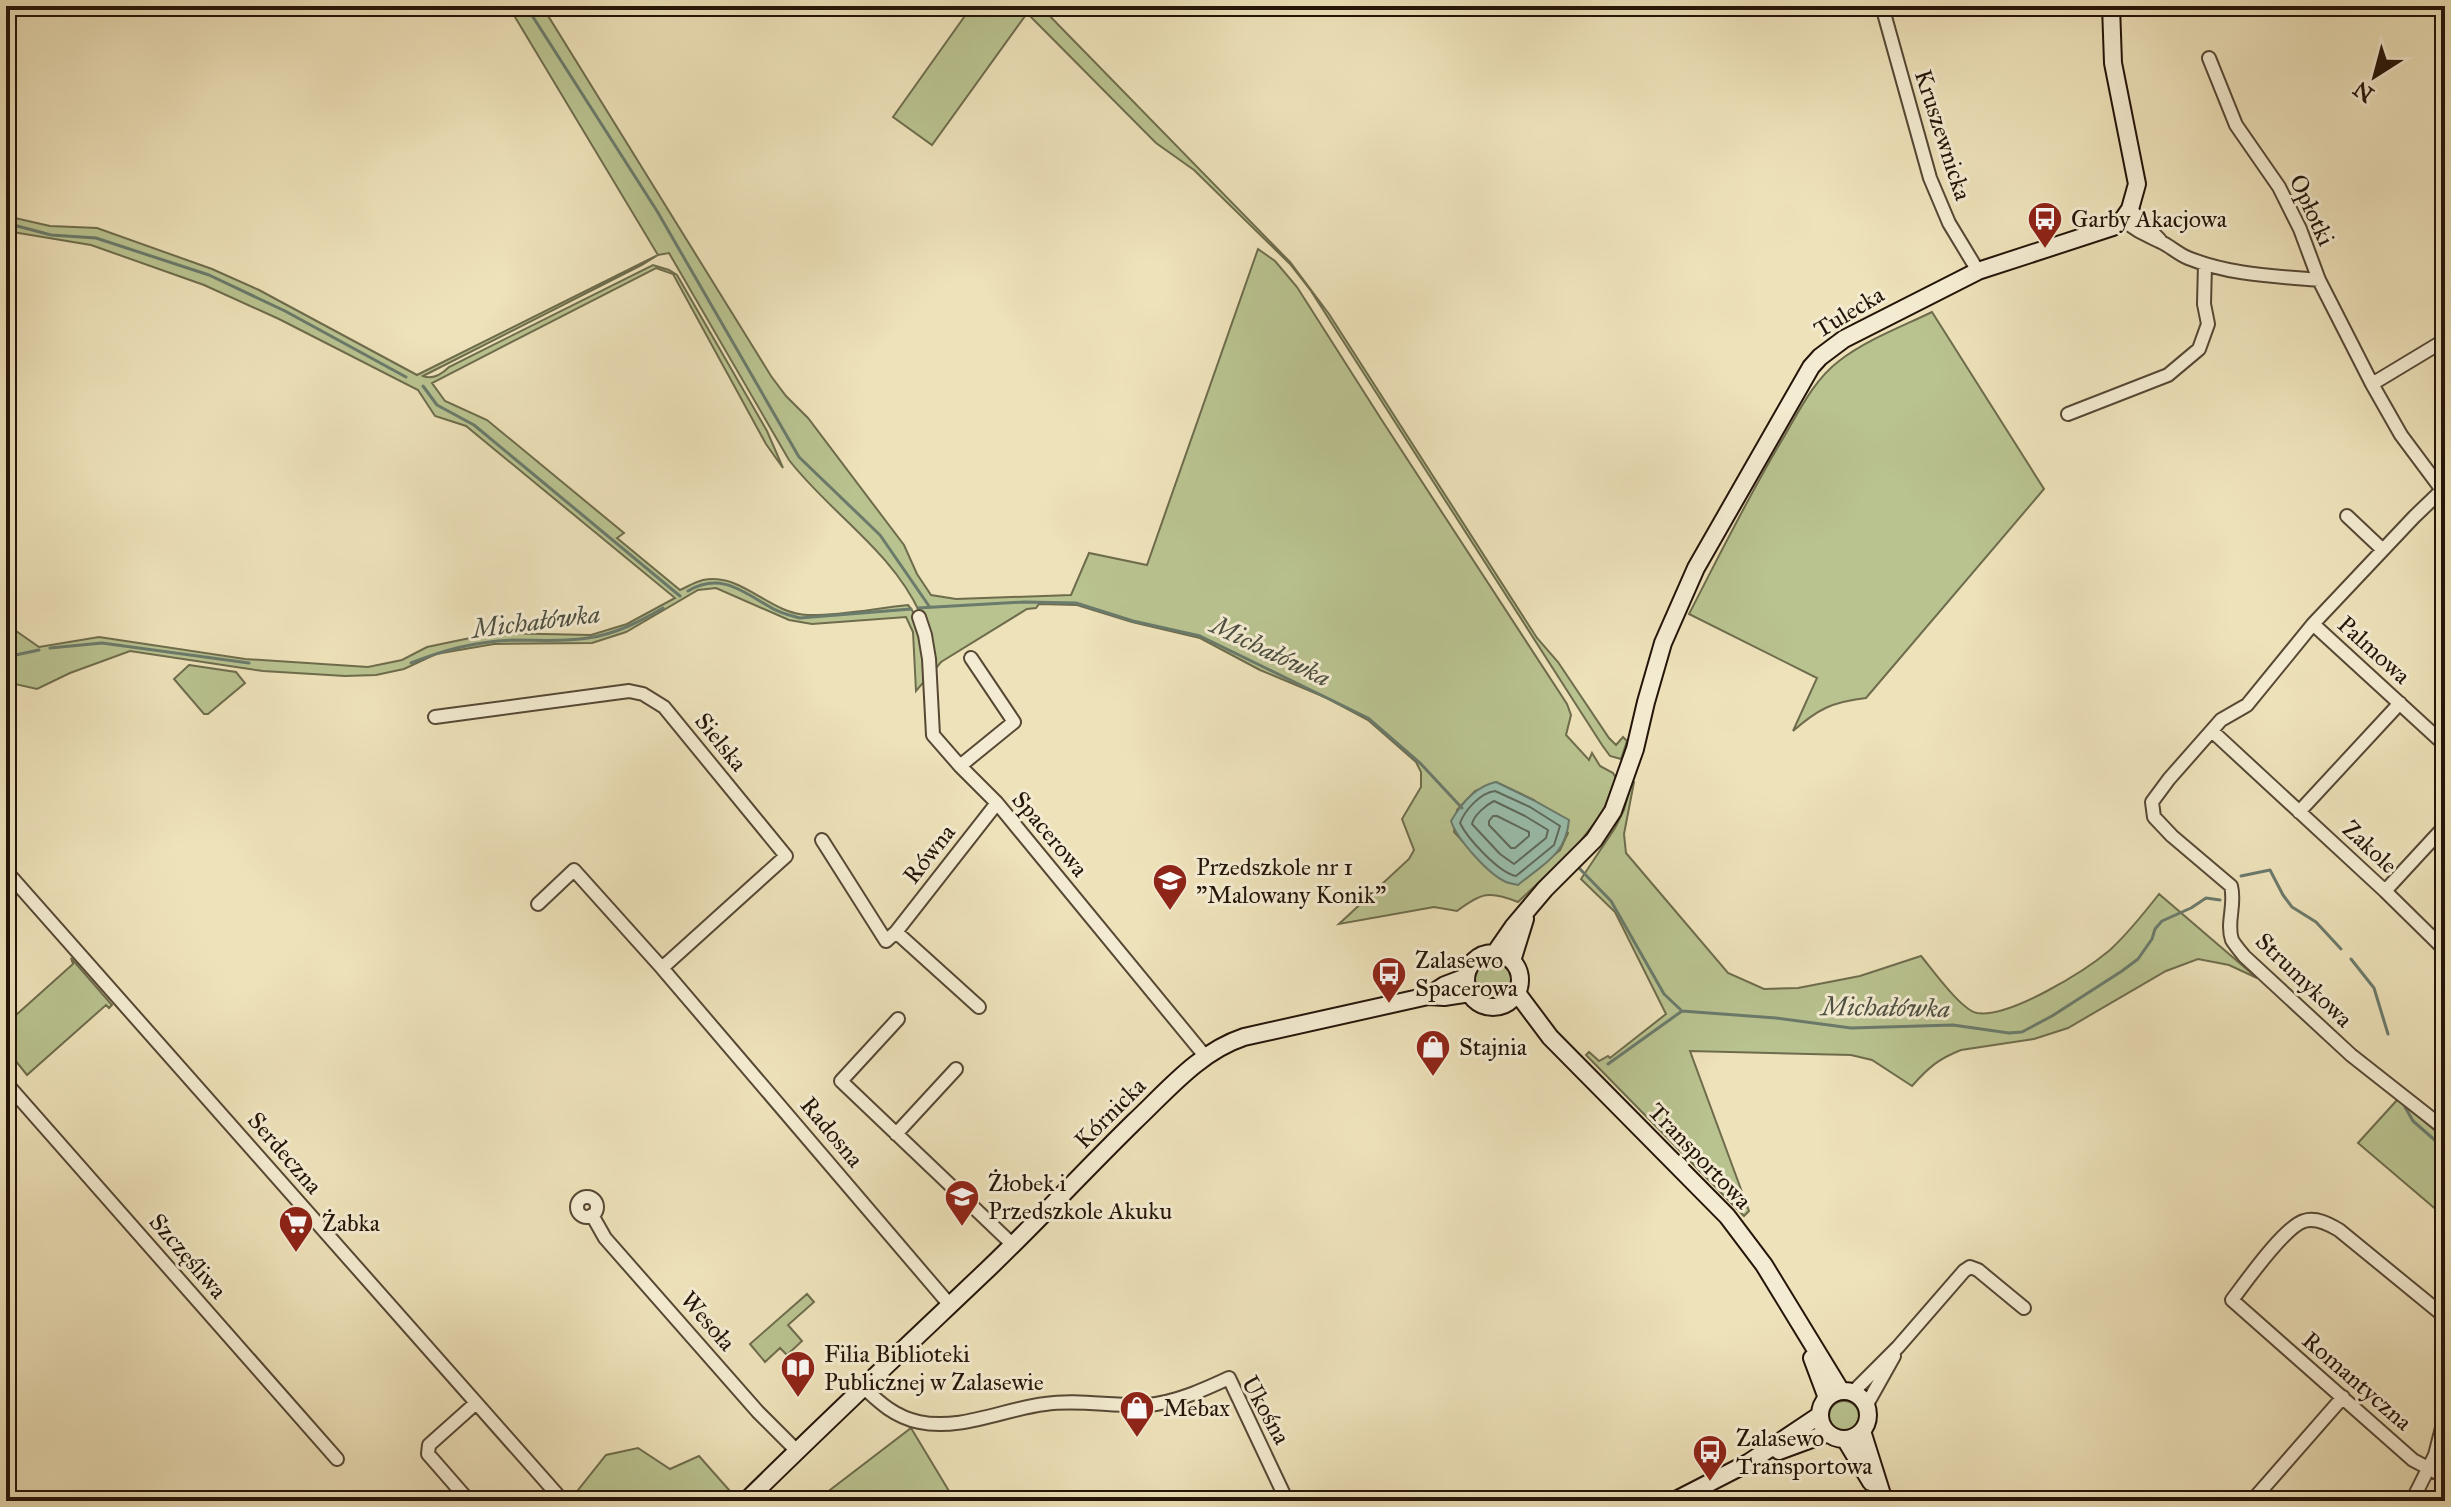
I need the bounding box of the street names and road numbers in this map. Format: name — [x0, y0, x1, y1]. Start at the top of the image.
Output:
street label: Kruszewnicka — [1908, 66, 1978, 205]
street label: Opłotki — [2283, 170, 2342, 251]
street label: Tulecka — [1808, 279, 1890, 345]
street label: Palmowa — [2331, 609, 2417, 691]
street label: Sielska — [688, 707, 754, 778]
street label: Spacerowa — [1005, 785, 1095, 884]
street label: Zakole — [2336, 814, 2404, 880]
street label: Równa — [896, 817, 962, 890]
street label: Strumykowa — [2249, 926, 2360, 1034]
street label: Kórnicka — [1068, 1070, 1153, 1155]
street label: Radosna — [794, 1090, 871, 1174]
street label: Transportowa — [1642, 1097, 1759, 1216]
street label: Serdeczna — [241, 1106, 329, 1201]
street label: Szczęśliwa — [143, 1207, 234, 1306]
street label: Wesoła — [674, 1285, 743, 1358]
street label: Romantyczna — [2296, 1325, 2419, 1437]
street label: Ukośna — [1235, 1370, 1297, 1450]

